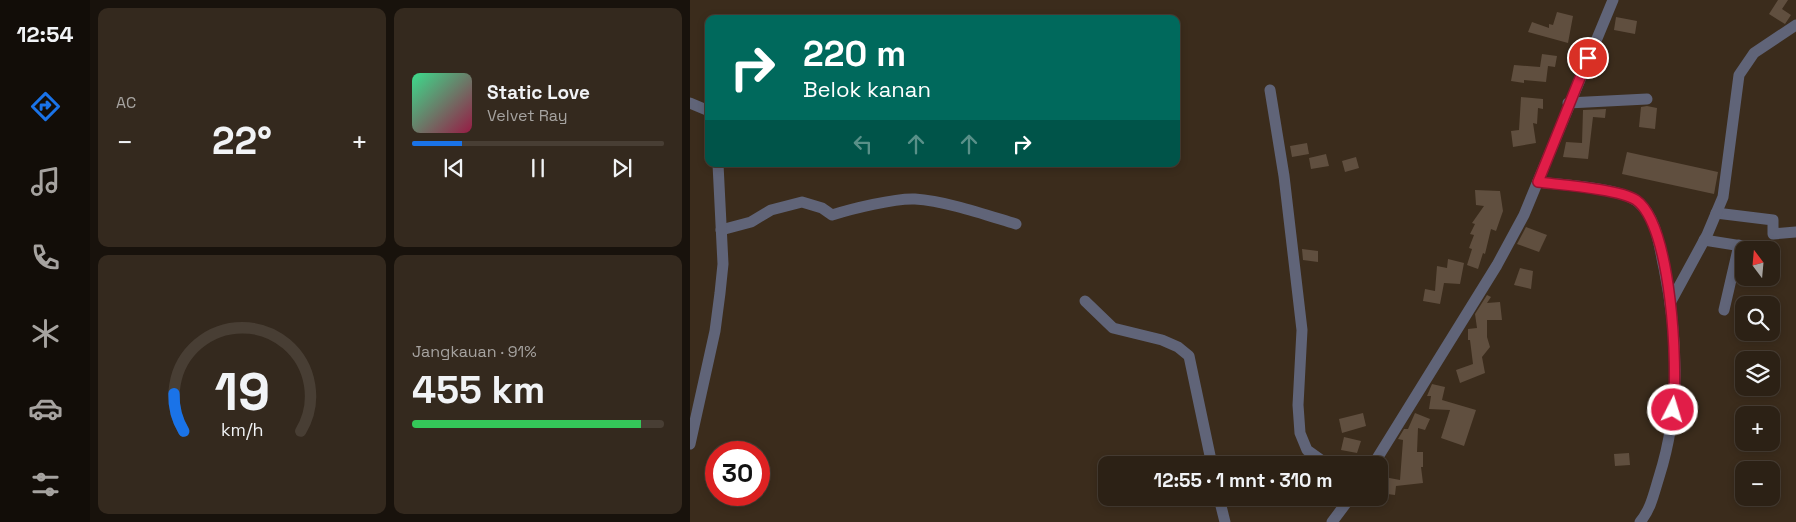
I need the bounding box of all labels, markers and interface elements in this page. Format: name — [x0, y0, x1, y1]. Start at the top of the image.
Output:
text: 12:54 — [17, 20, 73, 48]
text: 220 m — [803, 32, 906, 76]
icon: right — [720, 35, 785, 100]
pin — [1567, 37, 1609, 79]
icon: arrive — [1574, 44, 1602, 72]
text: Belok kanan — [803, 75, 931, 103]
text: Static Love — [487, 80, 590, 105]
icon: directions — [28, 89, 63, 124]
text: AC — [116, 92, 136, 113]
text: Velvet Ray — [487, 105, 568, 126]
text: 22° — [212, 117, 272, 165]
text: − — [116, 124, 133, 160]
text: + — [351, 124, 368, 160]
icon: left — [849, 130, 877, 158]
icon: ahead — [902, 130, 930, 158]
icon: ahead — [955, 130, 983, 158]
icon: right — [1008, 130, 1036, 158]
icon: previous — [440, 154, 468, 182]
icon: pause — [524, 154, 552, 182]
icon: next — [608, 154, 636, 182]
icon: music — [28, 164, 63, 199]
icon: phone — [28, 240, 63, 275]
north arrow — [1735, 241, 1780, 286]
map controls — [1735, 241, 1780, 506]
button: search — [1735, 296, 1780, 341]
icon: climate — [28, 316, 63, 351]
text: Jangkauan · 91% — [412, 341, 537, 362]
button: layers — [1735, 351, 1780, 396]
text: 19 — [214, 359, 270, 425]
text: 455 km — [412, 366, 545, 414]
position arrow — [1646, 383, 1698, 435]
icon: car — [28, 391, 63, 426]
button: + — [1735, 406, 1780, 451]
text: km/h — [221, 418, 263, 441]
speed limit sign: 30 — [705, 441, 770, 506]
button: − — [1735, 461, 1780, 506]
icon: filters — [28, 467, 63, 502]
text: 12:55 · 1 mnt · 310 m — [1154, 468, 1332, 493]

